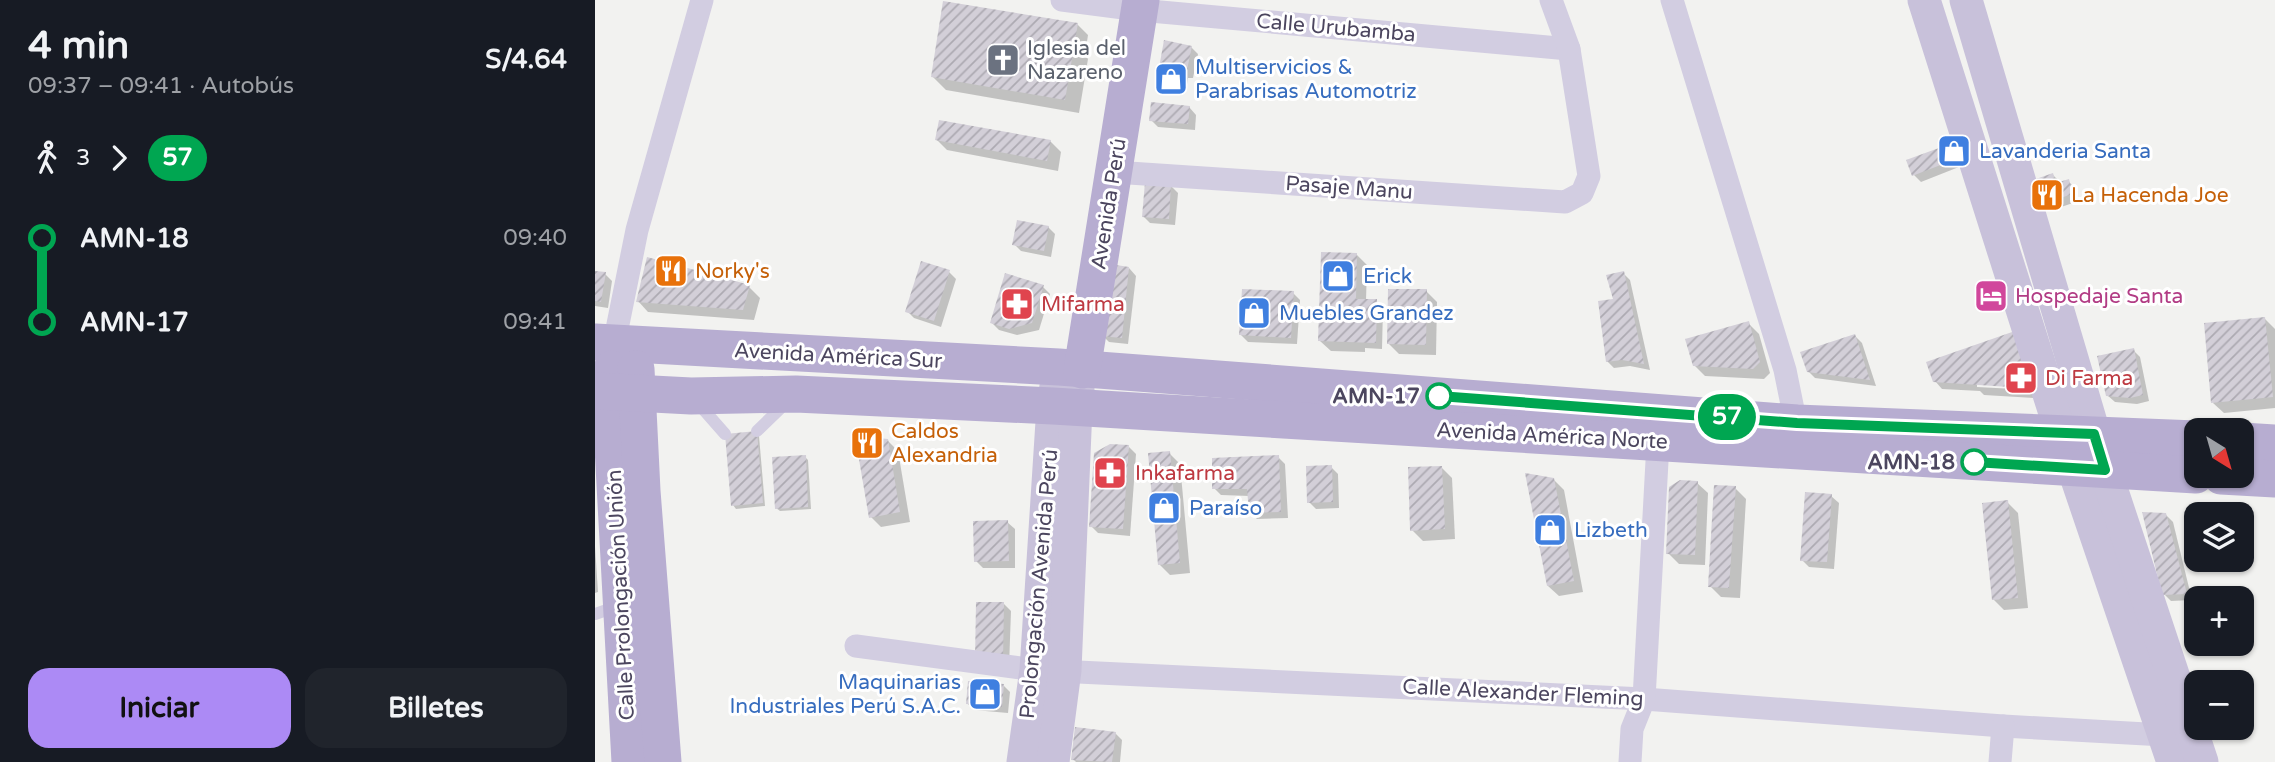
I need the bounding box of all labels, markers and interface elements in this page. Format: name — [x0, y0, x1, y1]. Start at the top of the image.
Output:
street label: Calle Urubamba — [1255, 9, 1417, 47]
text: 4 min — [28, 23, 129, 69]
place label: Iglesia del Nazareno — [1027, 36, 1126, 85]
church icon: Iglesia del Nazareno — [984, 41, 1022, 79]
text: S/4.64 — [485, 44, 567, 75]
place label: Multiservicios & Parabrisas Automotriz — [1195, 55, 1417, 104]
shop icon: Multiservicios & Parabrisas Automotriz — [1152, 60, 1190, 98]
text: 09:37 – 09:41 · Autobús — [28, 72, 294, 100]
shop icon: Lavanderia Santa — [1935, 132, 1973, 170]
street label: Avenida Perú — [1086, 136, 1132, 272]
icon: walk — [28, 139, 66, 177]
icon: forward — [100, 139, 138, 177]
place label: Lavanderia Santa — [1979, 139, 2151, 164]
text: 57 — [162, 143, 193, 172]
text: 3 — [76, 144, 90, 172]
street label: Pasaje Manu — [1285, 171, 1413, 205]
restaurant icon: La Hacenda Joe — [2028, 176, 2066, 214]
place label: La Hacenda Joe — [2071, 183, 2229, 208]
text: AMN-18 — [80, 223, 189, 254]
text: 09:40 — [503, 224, 567, 252]
restaurant icon: Norky's — [652, 252, 690, 290]
shop icon: Erick — [1319, 257, 1357, 295]
place label: Norky's — [695, 259, 770, 284]
place label: Erick — [1363, 264, 1412, 289]
hotel icon: Hospedaje Santa — [1972, 277, 2010, 315]
place label: Hospedaje Santa — [2015, 284, 2183, 309]
pharmacy icon: Mifarma — [998, 285, 1036, 323]
place label: Mifarma — [1041, 292, 1125, 317]
shop icon: Muebles Grandez — [1235, 294, 1273, 332]
place label: Muebles Grandez — [1279, 301, 1454, 326]
text: AMN-17 — [80, 307, 189, 338]
text: 09:41 — [503, 308, 567, 336]
street label: Avenida América Sur — [733, 338, 943, 374]
pharmacy icon: Di Farma — [2002, 359, 2040, 397]
place label: Di Farma — [2045, 366, 2133, 391]
marker: AMN-17 — [1426, 383, 1452, 409]
place label: AMN-17 — [1332, 384, 1420, 409]
line badge: 57 — [1695, 394, 1759, 440]
text: 57 — [1712, 402, 1742, 431]
street label: Avenida América Norte — [1436, 417, 1669, 455]
north arrow — [2184, 418, 2254, 488]
map controls — [2184, 418, 2254, 740]
place label: Caldos Alexandria — [891, 419, 998, 468]
restaurant icon: Caldos Alexandria — [848, 424, 886, 462]
street label: Prolongación Avenida Perú — [1015, 448, 1063, 720]
marker: AMN-18 — [1961, 449, 1987, 475]
place label: AMN-18 — [1867, 450, 1955, 475]
pharmacy icon: Inkafarma — [1091, 454, 1129, 492]
place label: Inkafarma — [1135, 461, 1235, 486]
street label: Calle Prolongación Unión — [602, 469, 640, 721]
shop icon: Paraíso — [1145, 489, 1183, 527]
place label: Paraíso — [1189, 496, 1262, 521]
button: layers — [2184, 502, 2254, 572]
shop icon: Lizbeth — [1531, 511, 1569, 549]
place label: Lizbeth — [1574, 518, 1648, 543]
button: + — [2184, 586, 2254, 656]
button: Iniciar — [28, 668, 291, 748]
button: Billetes — [305, 668, 567, 748]
place label: Maquinarias Industriales Perú S.A.C. — [730, 670, 961, 719]
button: − — [2184, 670, 2254, 740]
street label: Calle Alexander Fleming — [1402, 674, 1644, 712]
shop icon: Maquinarias Industriales Perú S.A.C. — [966, 675, 1004, 713]

